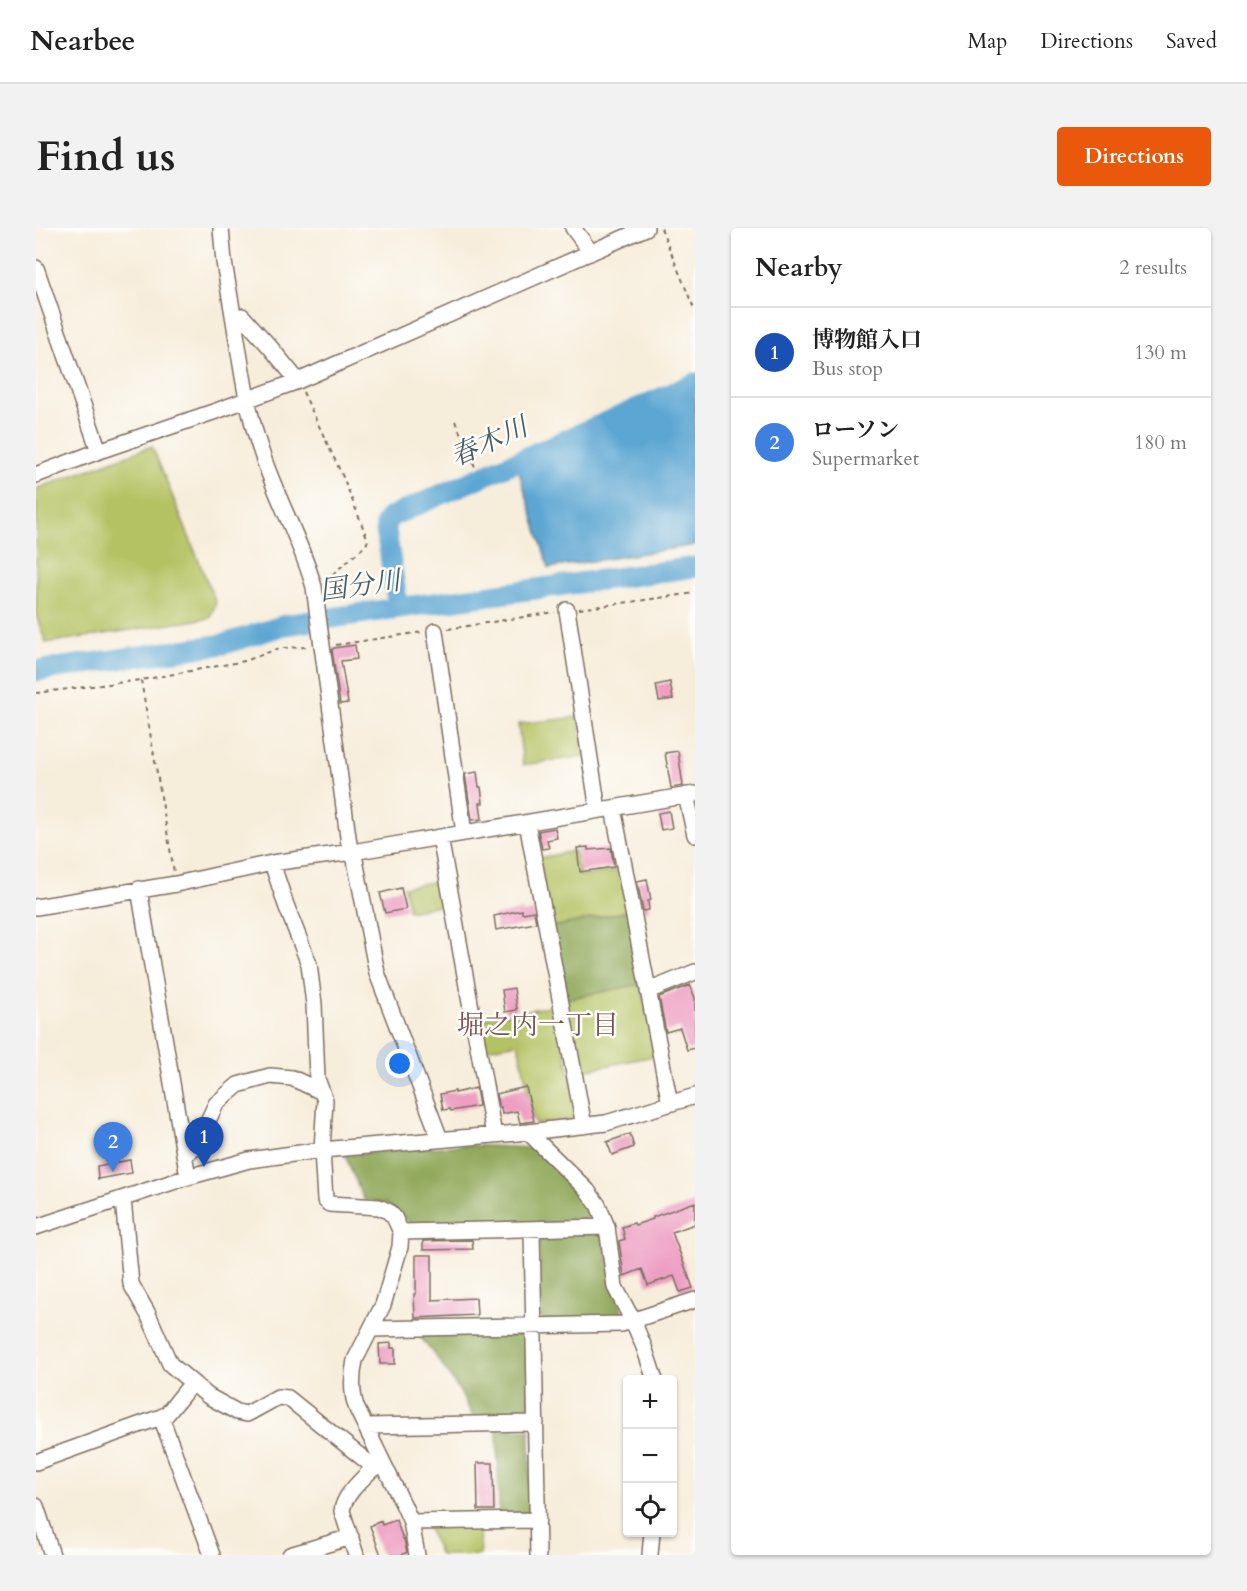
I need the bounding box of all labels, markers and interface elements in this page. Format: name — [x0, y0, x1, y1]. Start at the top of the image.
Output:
text: Nearbee — [30, 22, 135, 60]
text: Map — [967, 27, 1007, 56]
text: Directions — [1040, 27, 1133, 56]
text: Saved — [1166, 27, 1217, 56]
button: Directions — [1057, 127, 1211, 186]
text: Find us — [36, 128, 176, 185]
text: Nearby — [755, 250, 843, 285]
text: 2 results — [1119, 254, 1187, 281]
text: 博物館入口 — [812, 325, 922, 355]
text: 1 — [769, 339, 780, 366]
text: 130 m — [1134, 339, 1187, 366]
text: Bus stop — [812, 355, 883, 382]
water label: 春木川 — [444, 407, 536, 475]
text: ローソン — [812, 415, 899, 445]
text: 2 — [769, 429, 780, 456]
text: 180 m — [1134, 429, 1187, 456]
text: Supermarket — [812, 445, 919, 472]
water label: 国分川 — [317, 562, 406, 610]
district label: 堀之内一丁目 — [457, 1007, 619, 1044]
your location — [385, 1049, 414, 1078]
pin: 1 — [184, 1118, 224, 1167]
pin: 2 — [94, 1122, 133, 1172]
map controls — [623, 1375, 677, 1537]
button: + — [623, 1375, 677, 1429]
button: − — [623, 1429, 677, 1483]
button: locate — [623, 1483, 677, 1537]

